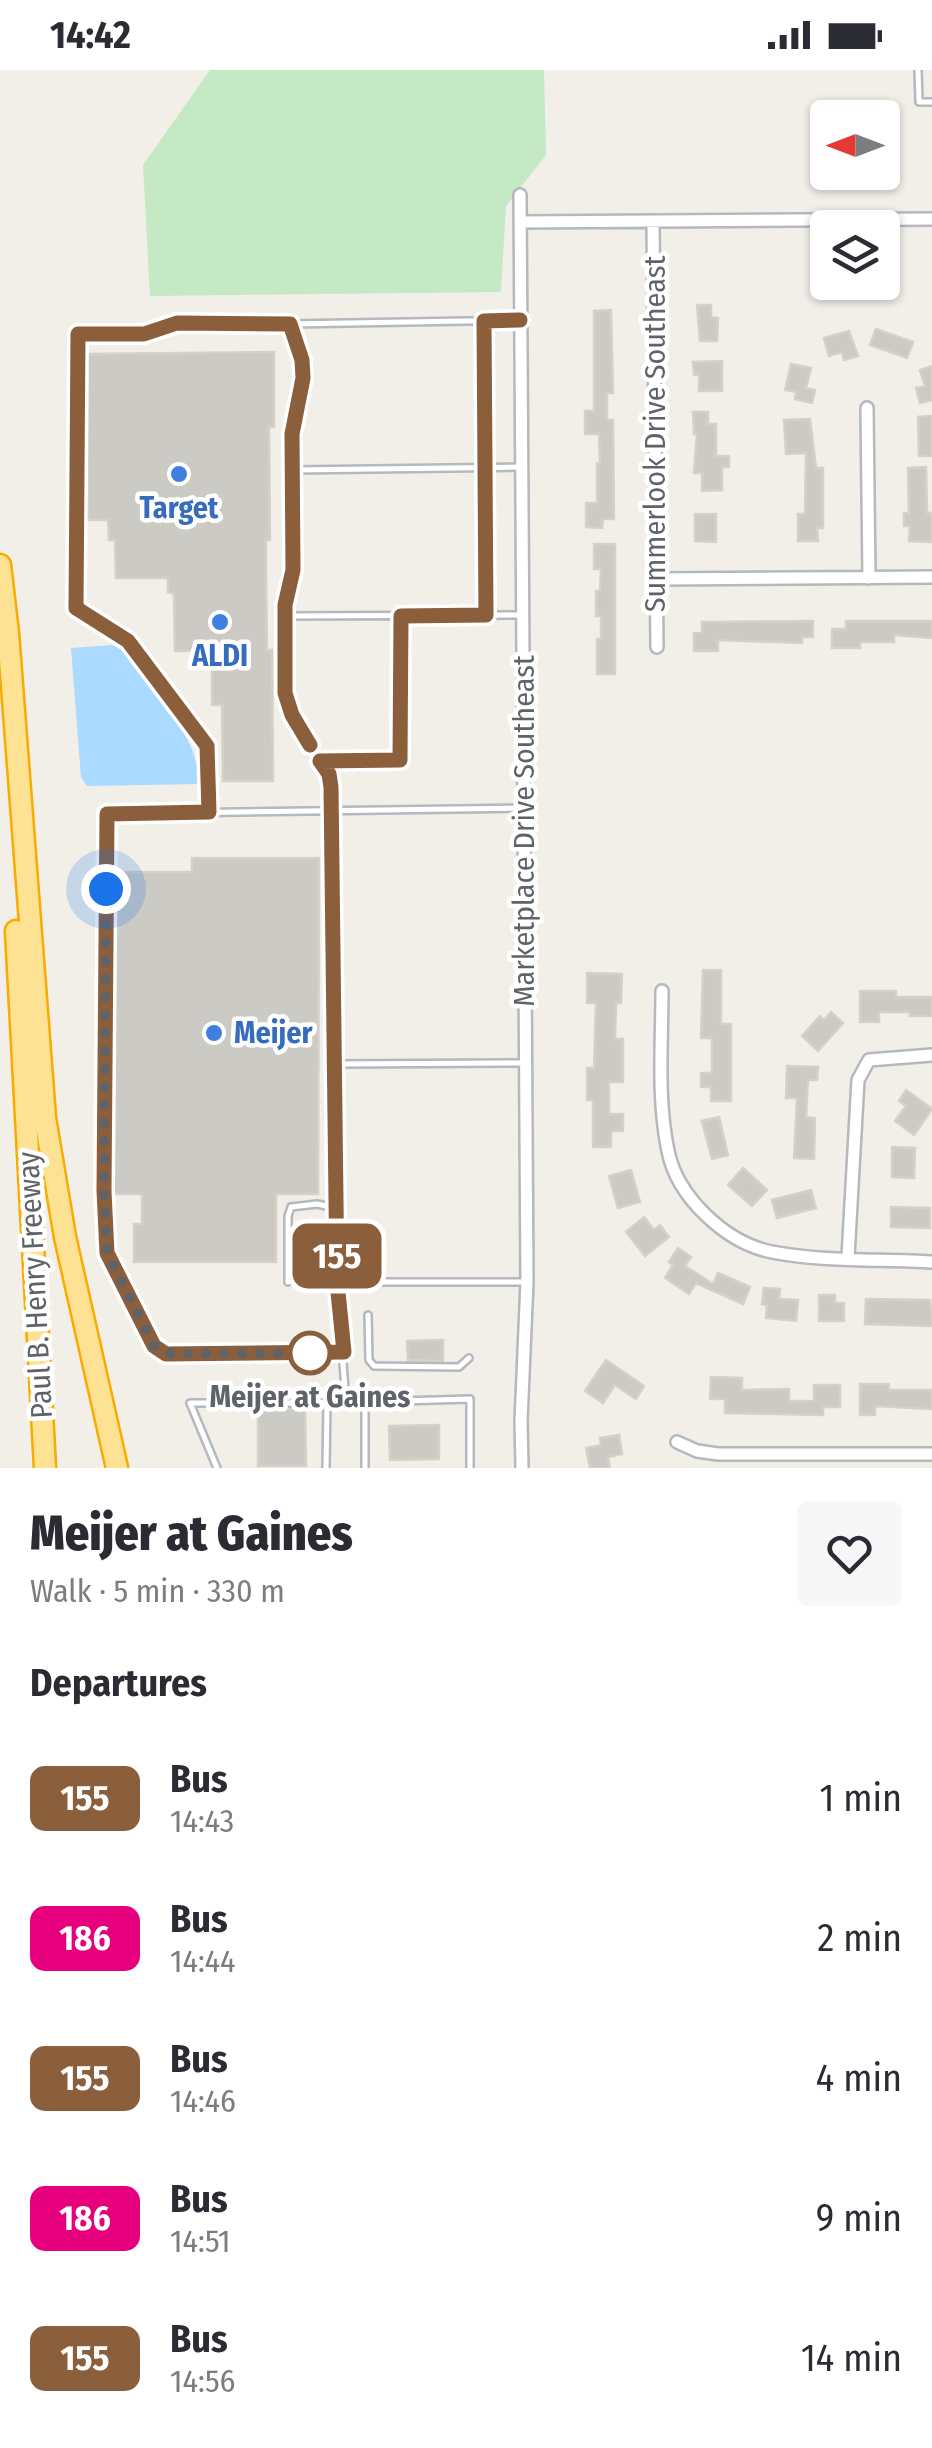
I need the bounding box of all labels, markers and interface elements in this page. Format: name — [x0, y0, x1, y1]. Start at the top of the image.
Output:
text: 14:42 — [50, 12, 131, 58]
north arrow — [810, 100, 900, 190]
map controls — [810, 100, 900, 300]
button: layers — [810, 210, 900, 300]
street label: Summerlook Drive Southeast — [637, 256, 673, 612]
marker: Target — [168, 463, 190, 485]
place label: Target — [140, 490, 219, 526]
marker: ALDI — [209, 611, 231, 633]
place label: ALDI — [191, 638, 248, 674]
street label: Marketplace Drive Southeast — [506, 655, 542, 1007]
your location — [81, 864, 131, 914]
place label: Meijer — [234, 1015, 314, 1051]
marker: Meijer — [203, 1022, 225, 1044]
street label: Paul B. Henry Freeway — [10, 1150, 60, 1419]
line badge: 155 — [280, 1224, 394, 1288]
text: 155 — [312, 1235, 362, 1277]
marker: Meijer at Gaines — [289, 1332, 331, 1374]
place label: Meijer at Gaines — [210, 1379, 410, 1415]
button: heart — [797, 1501, 902, 1606]
text: Meijer at Gaines — [30, 1505, 353, 1563]
text: Walk · 5 min · 330 m — [30, 1572, 285, 1610]
text: Departures — [30, 1660, 207, 1706]
text: Bus — [170, 1756, 228, 1802]
text: 1 min — [819, 1775, 902, 1821]
text: 155 — [60, 1777, 110, 1819]
text: 14:43 — [170, 1802, 234, 1840]
text: Bus — [170, 1896, 228, 1942]
text: 2 min — [817, 1915, 902, 1961]
text: 186 — [59, 1917, 111, 1959]
text: 14:44 — [170, 1942, 236, 1980]
text: Bus — [170, 2036, 228, 2082]
text: 4 min — [816, 2055, 902, 2101]
text: 155 — [60, 2057, 110, 2099]
text: 14:46 — [170, 2082, 236, 2120]
text: Bus — [170, 2176, 228, 2222]
text: 9 min — [816, 2195, 902, 2241]
text: 186 — [59, 2197, 111, 2239]
text: 14:51 — [170, 2222, 230, 2260]
text: Bus — [170, 2316, 228, 2362]
text: 14 min — [801, 2335, 902, 2381]
text: 155 — [60, 2337, 110, 2379]
text: 14:56 — [170, 2362, 235, 2400]

